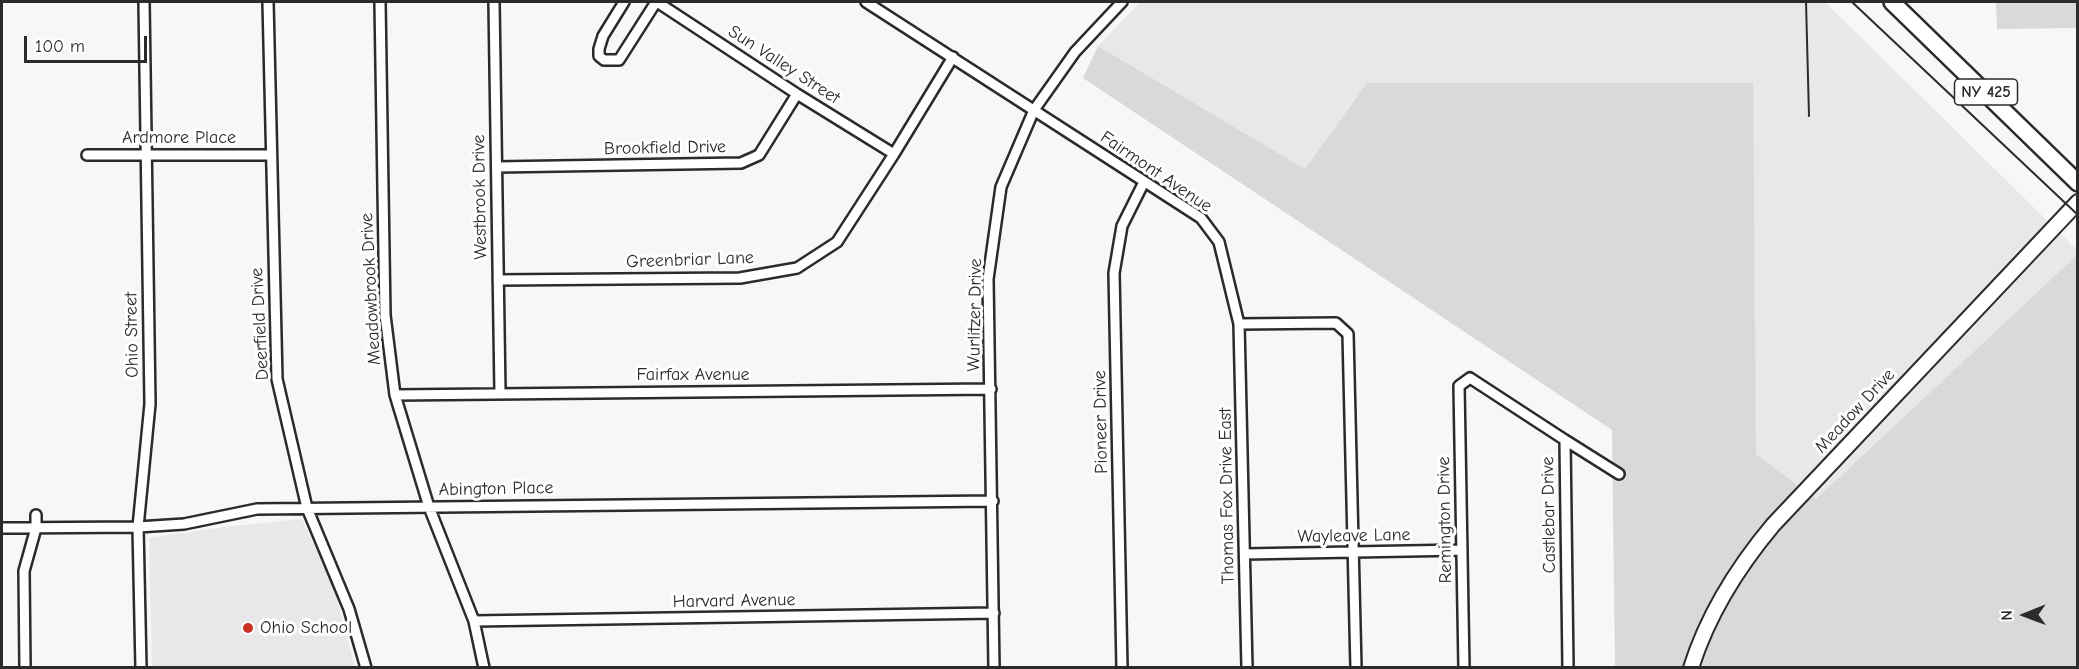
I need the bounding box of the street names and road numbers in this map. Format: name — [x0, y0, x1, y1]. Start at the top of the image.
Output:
street label: Sun Valley Street — [724, 21, 844, 109]
road number: NY 425 — [1954, 79, 2018, 105]
street label: Ardmore Place — [122, 127, 236, 149]
street label: Fairmont Avenue — [1096, 127, 1216, 217]
street label: Westbrook Drive — [468, 134, 492, 260]
street label: Brookfield Drive — [604, 136, 726, 160]
street label: Meadowbrook Drive — [356, 213, 386, 365]
street label: Greenbriar Lane — [626, 247, 754, 273]
street label: Wurlitzer Drive — [963, 258, 987, 372]
street label: Deerfield Drive — [246, 267, 274, 381]
street label: Ohio Street — [120, 292, 144, 378]
street label: Fairfax Avenue — [636, 364, 750, 386]
street label: Meadow Drive — [1810, 364, 1900, 458]
street label: Pioneer Drive — [1089, 370, 1113, 474]
street label: Thomas Fox Drive East — [1215, 407, 1239, 585]
street label: Remington Drive — [1433, 456, 1457, 584]
street label: Castlebar Drive — [1537, 456, 1561, 574]
street label: Abington Place — [438, 477, 554, 501]
street label: Wayleave Lane — [1297, 524, 1411, 548]
street label: Harvard Avenue — [672, 589, 796, 613]

